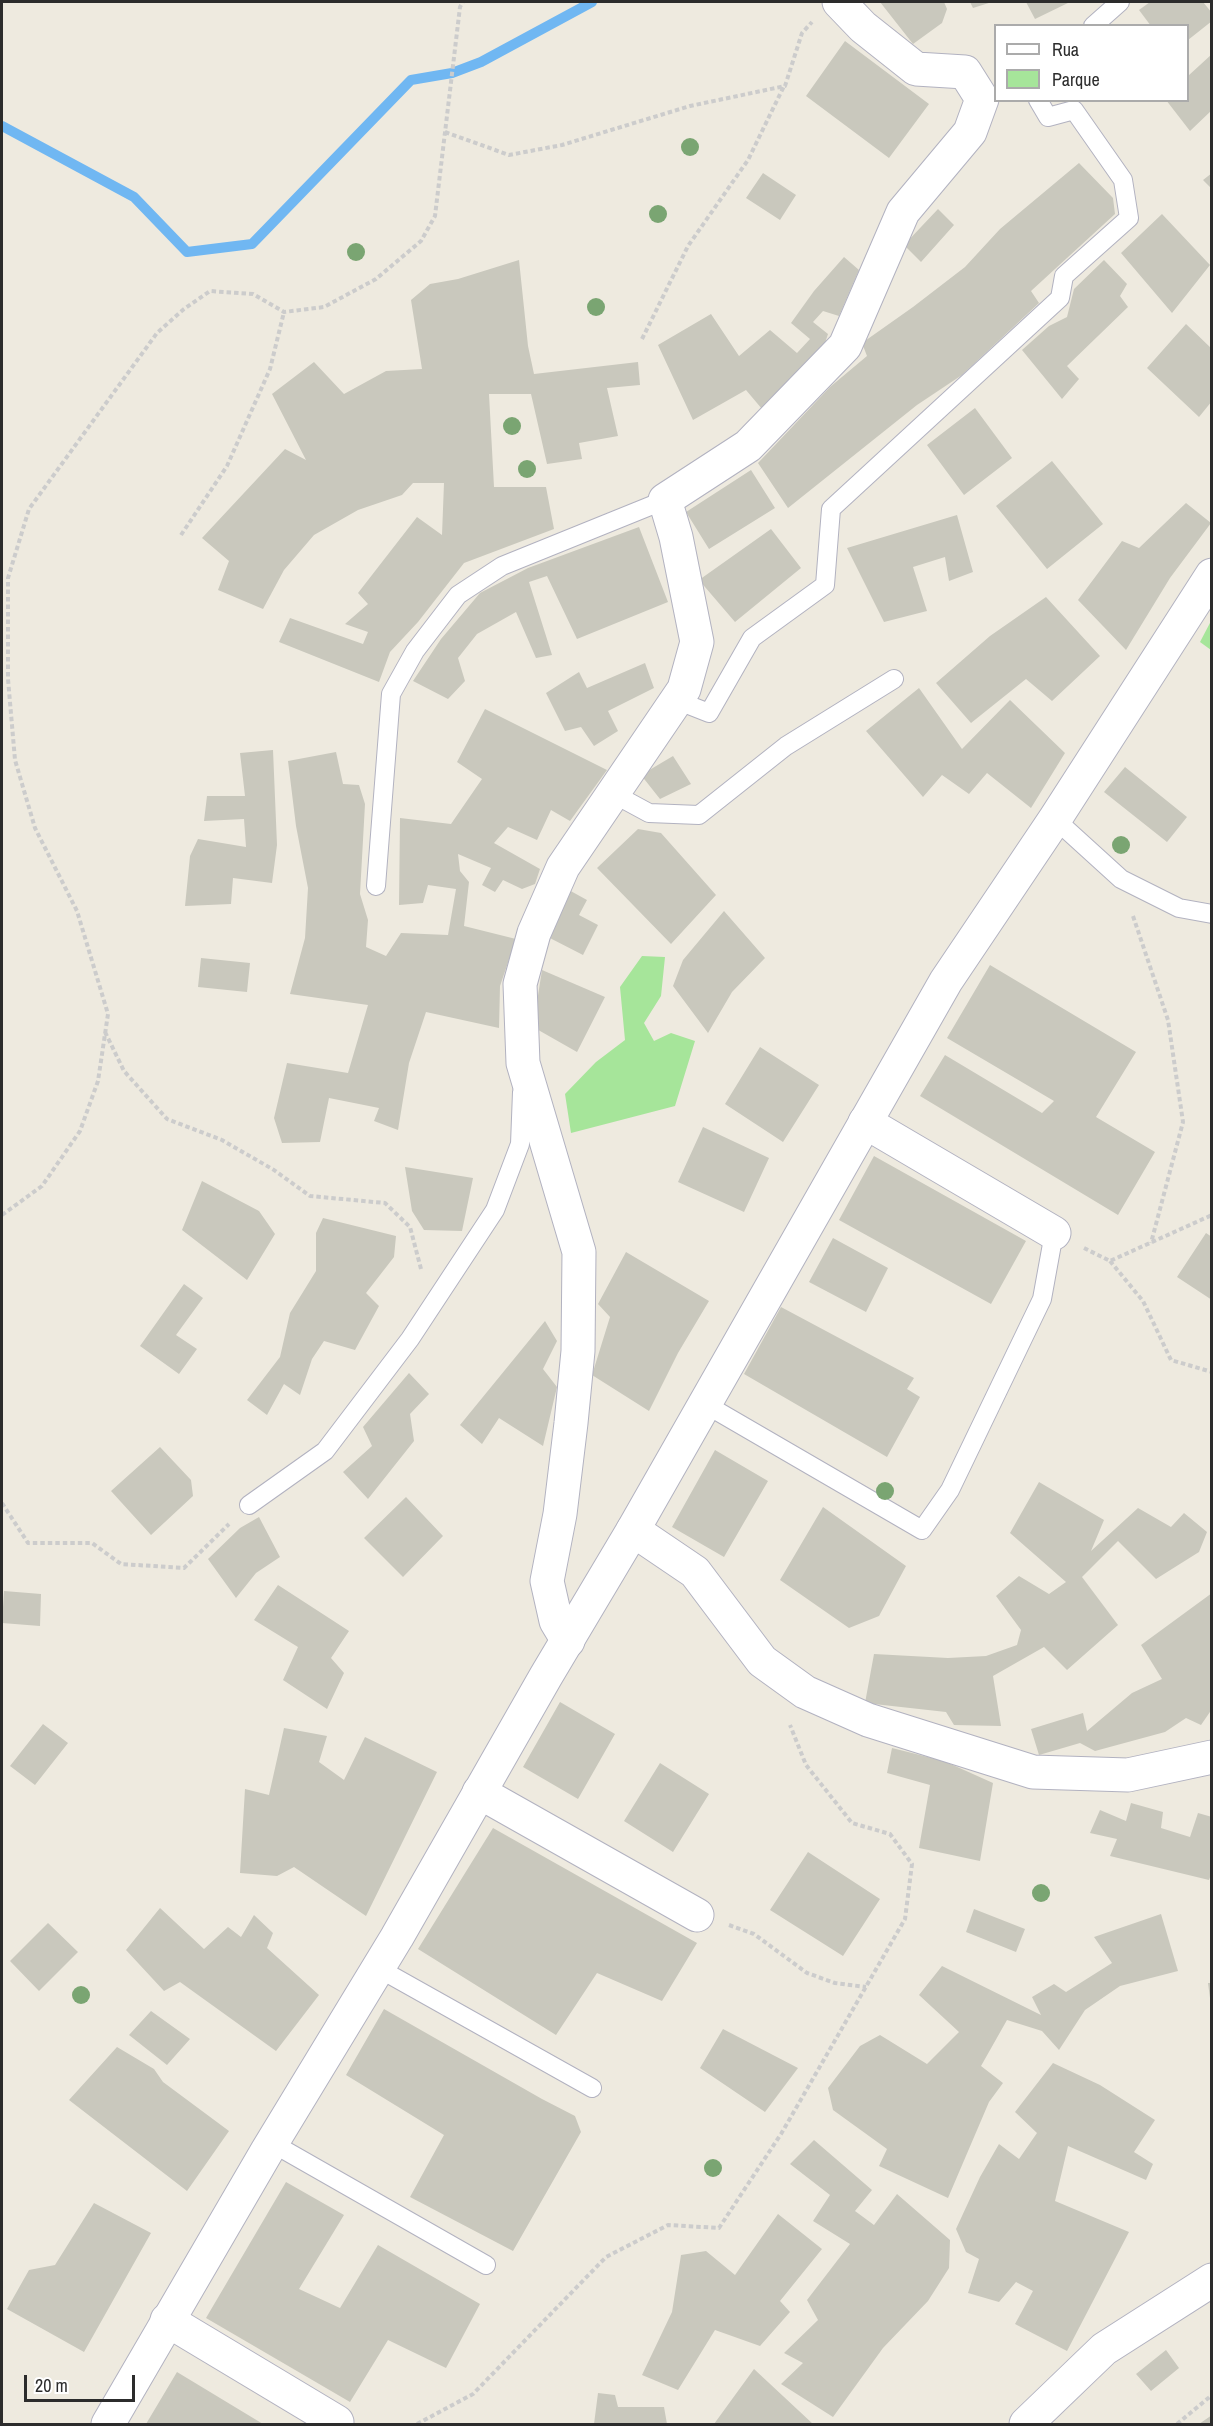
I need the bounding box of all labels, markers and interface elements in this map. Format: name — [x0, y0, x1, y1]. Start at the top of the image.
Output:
legend — [994, 24, 1189, 102]
text: Rua — [1052, 37, 1079, 62]
text: Parque — [1052, 67, 1100, 92]
scale bar — [27, 2363, 138, 2401]
text: 20 m — [35, 2373, 68, 2398]

